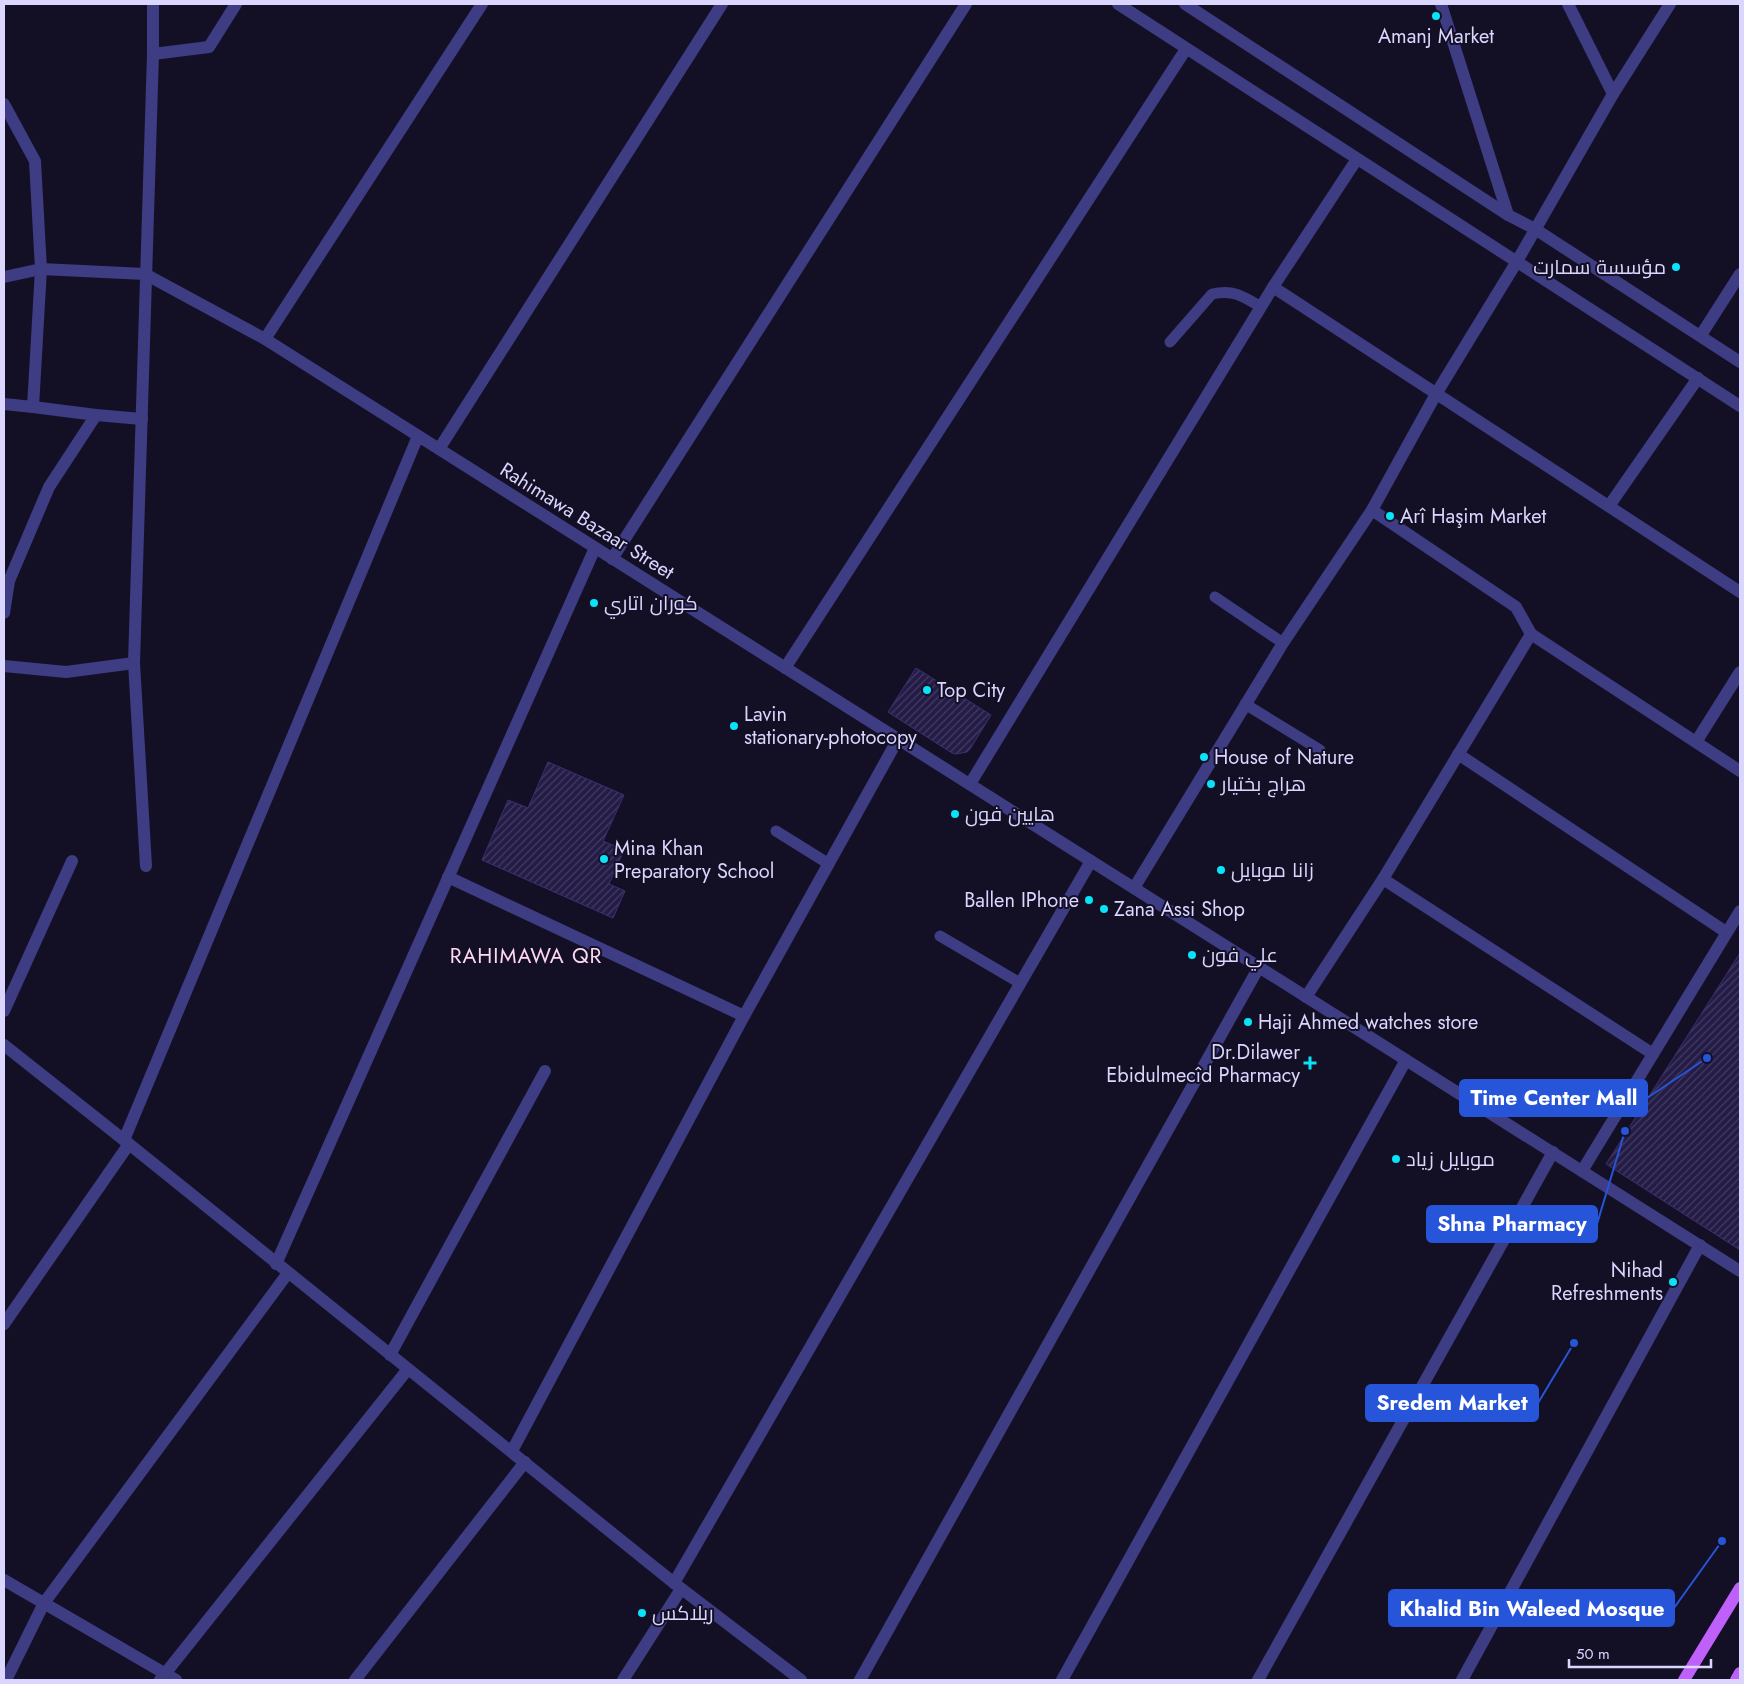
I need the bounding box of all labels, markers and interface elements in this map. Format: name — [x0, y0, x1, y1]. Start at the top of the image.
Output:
marker: Amanj Market — [1430, 10, 1442, 22]
place label: Amanj Market — [1378, 22, 1494, 51]
place label: مؤسسة سمارت — [1533, 253, 1666, 282]
marker: مؤسسة سمارت — [1670, 261, 1682, 273]
street label: Rahimawa Bazaar Street — [494, 456, 680, 587]
place label: Arî Haşim Market — [1400, 502, 1547, 531]
marker: Arî Haşim Market — [1384, 510, 1396, 522]
place label: كوران اتاري — [604, 589, 698, 619]
marker: كوران اتاري — [588, 597, 600, 609]
place label: Top City — [937, 676, 1005, 705]
marker: Top City — [921, 684, 933, 696]
place label: Lavin stationary-photocopy — [744, 700, 917, 752]
marker: Lavin stationary-photocopy — [728, 720, 740, 732]
place label: House of Nature — [1214, 743, 1354, 772]
marker: House of Nature — [1198, 751, 1210, 763]
place label: هراج بختيار — [1220, 770, 1306, 799]
marker: هراج بختيار — [1205, 778, 1217, 790]
place label: هايين فون — [965, 800, 1055, 829]
marker: هايين فون — [949, 808, 961, 820]
place label: Mina Khan Preparatory School — [614, 834, 774, 886]
marker: Mina Khan Preparatory School — [598, 853, 610, 865]
place label: زانا موبايل — [1231, 856, 1314, 885]
marker: زانا موبايل — [1215, 864, 1227, 876]
place label: Ballen IPhone — [964, 886, 1079, 915]
marker: Ballen IPhone — [1083, 894, 1095, 906]
place label: Zana Assi Shop — [1114, 895, 1245, 924]
marker: Zana Assi Shop — [1098, 903, 1110, 915]
district label: RAHIMAWA QR — [450, 941, 602, 971]
place label: علي فون — [1202, 941, 1278, 971]
marker: علي فون — [1186, 949, 1198, 961]
place label: Haji Ahmed watches store — [1258, 1008, 1478, 1037]
marker: Haji Ahmed watches store — [1242, 1016, 1254, 1028]
place label: Dr.Dilawer Ebidulmecîd Pharmacy — [1106, 1038, 1300, 1090]
marker: Dr.Dilawer Ebidulmecîd Pharmacy — [1304, 1057, 1316, 1069]
callout: Time Center Mall — [1460, 1080, 1647, 1116]
text: Time Center Mall — [1471, 1083, 1637, 1113]
place label: موبايل زياد — [1406, 1145, 1495, 1174]
marker: موبايل زياد — [1390, 1153, 1402, 1165]
callout: Shna Pharmacy — [1427, 1206, 1597, 1242]
text: Shna Pharmacy — [1437, 1209, 1588, 1239]
place label: Nihad Refreshments — [1551, 1256, 1663, 1308]
marker: Nihad Refreshments — [1667, 1276, 1679, 1288]
callout: Sredem Market — [1366, 1385, 1538, 1421]
text: Sredem Market — [1376, 1388, 1528, 1418]
callout: Khalid Bin Waleed Mosque — [1389, 1590, 1674, 1626]
text: Khalid Bin Waleed Mosque — [1399, 1594, 1665, 1624]
place label: ریلاکس — [652, 1599, 713, 1628]
marker: ریلاکس — [636, 1607, 648, 1619]
scale bar — [1569, 1636, 1712, 1668]
text: 50 m — [1576, 1643, 1610, 1665]

